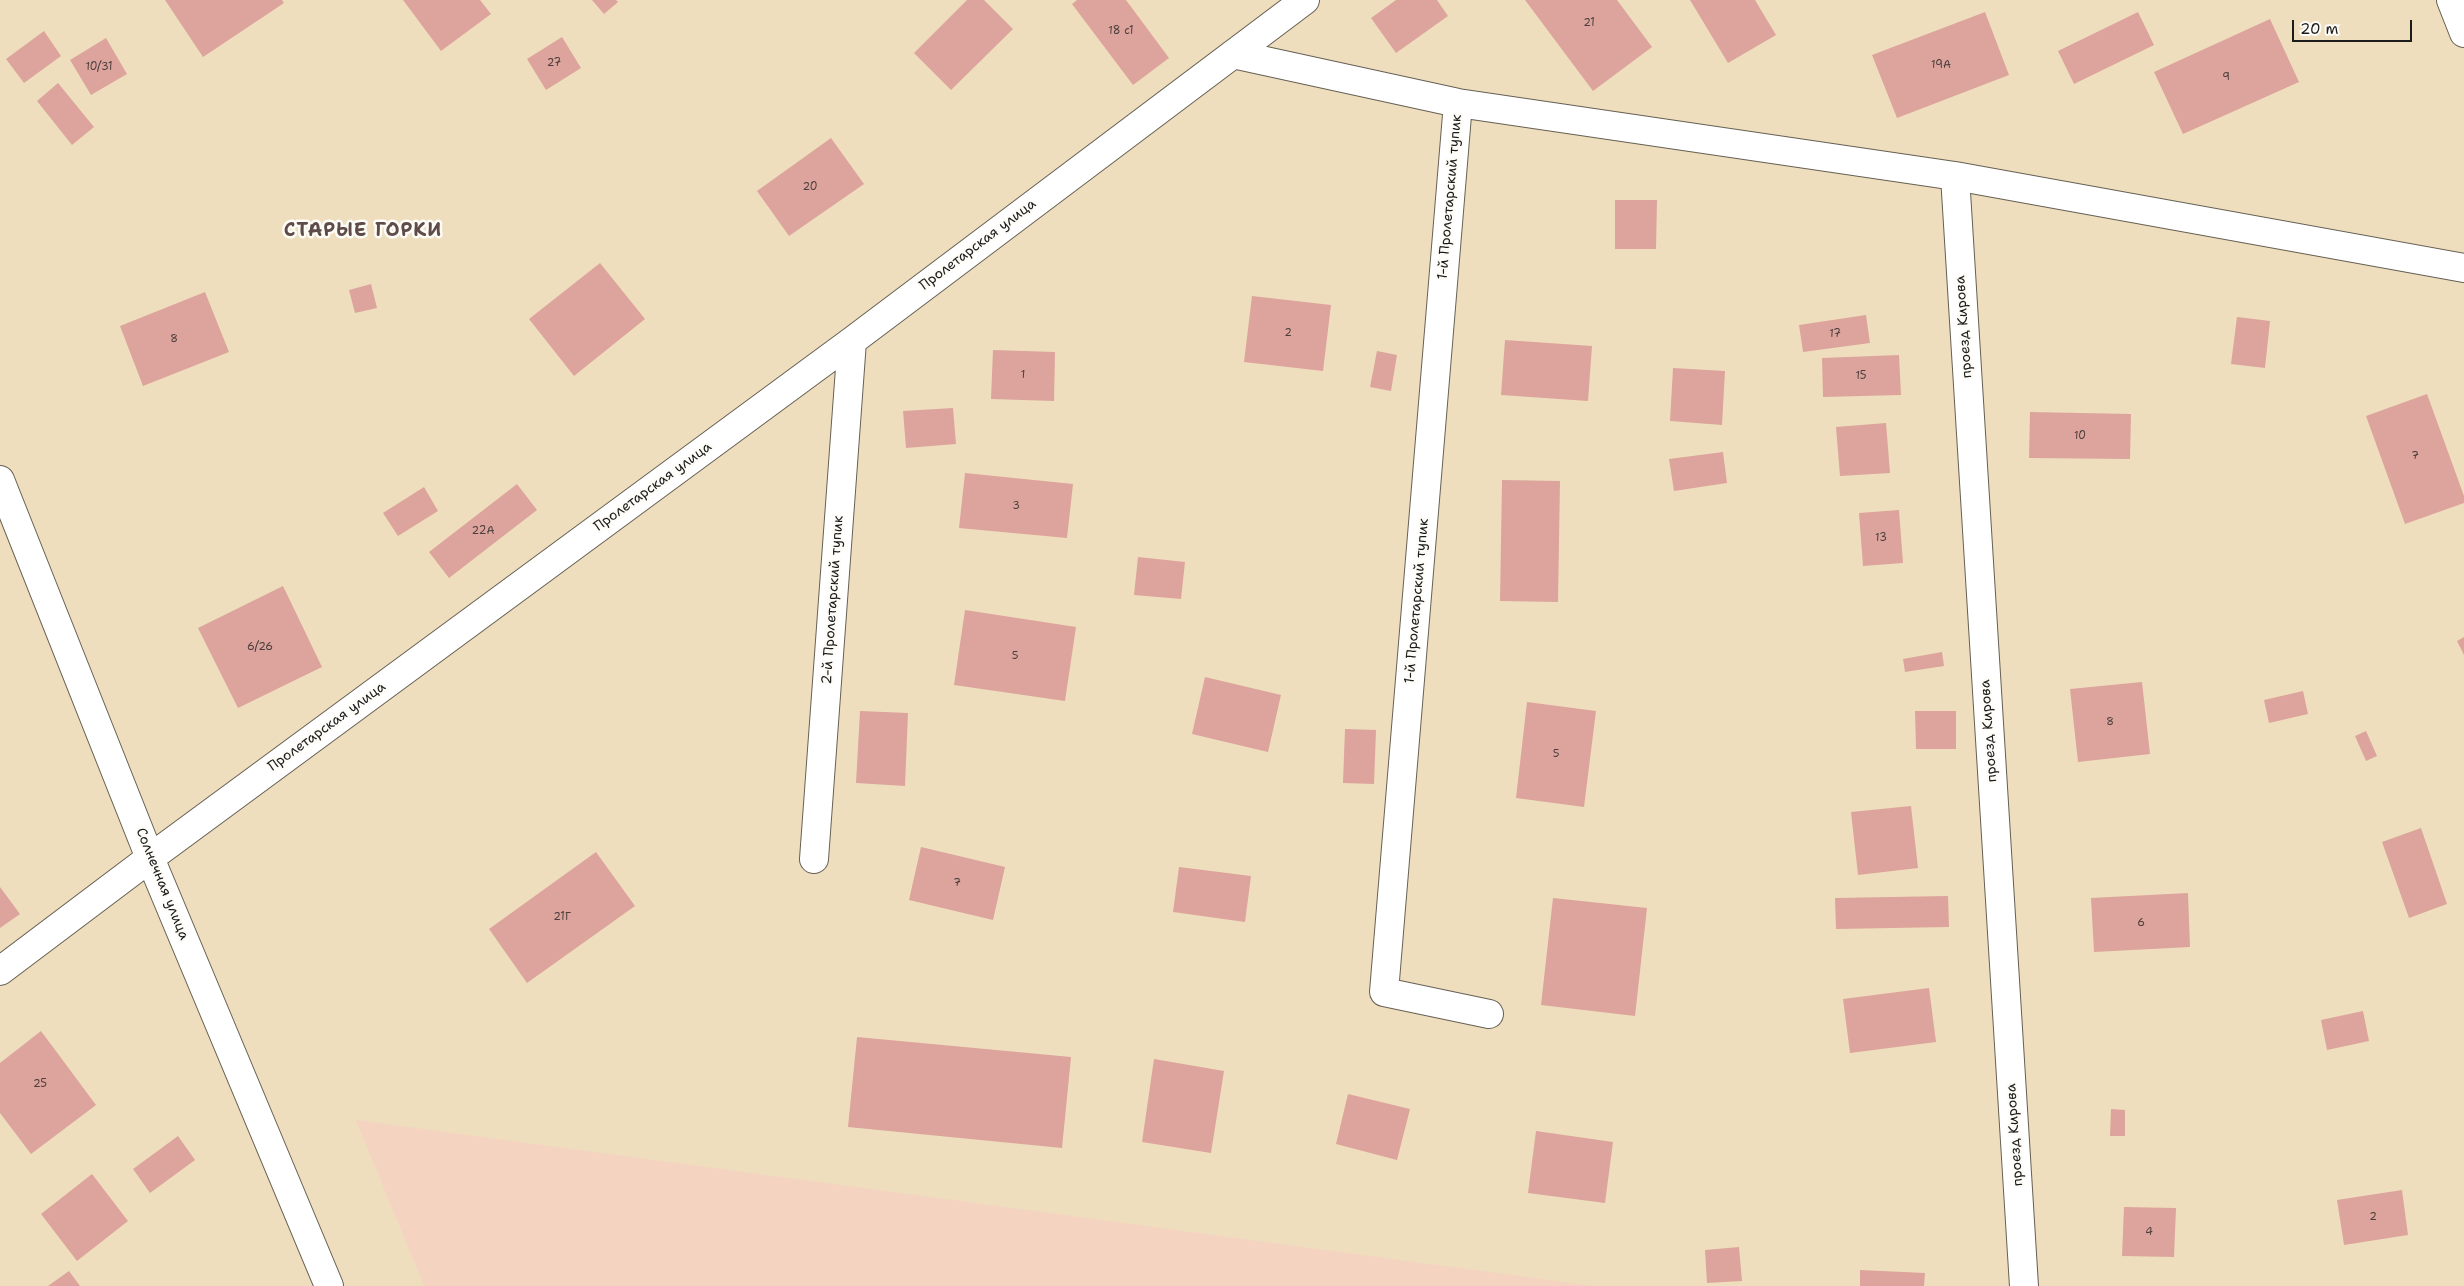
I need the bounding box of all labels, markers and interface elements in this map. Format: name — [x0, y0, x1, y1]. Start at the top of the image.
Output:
scale bar — [2294, 10, 2414, 42]
house number: 21 — [1583, 16, 1595, 30]
text: 20 m — [2300, 19, 2339, 39]
house number: 18 с1 — [1108, 24, 1134, 38]
house number: 27 — [547, 56, 561, 70]
house number: 19А — [1931, 58, 1951, 72]
house number: 10/31 — [85, 60, 113, 74]
house number: 9 — [2222, 70, 2230, 84]
street label: 1-й Пролетарский тупик — [1434, 114, 1466, 280]
house number: 20 — [802, 180, 818, 194]
street label: Пролетарская улица — [916, 196, 1040, 294]
district label: СТАРЫЕ ГОРКИ — [282, 220, 444, 242]
street label: проезд Кирова — [1952, 275, 1976, 379]
house number: 2 — [1284, 326, 1292, 340]
house number: 17 — [1829, 327, 1841, 341]
house number: 8 — [170, 332, 178, 346]
house number: 1 — [1021, 368, 1025, 382]
house number: 15 — [1855, 369, 1867, 383]
house number: 10 — [2074, 429, 2086, 443]
street label: Пролетарская улица — [591, 439, 715, 535]
house number: 7 — [2411, 449, 2419, 463]
house number: 3 — [1012, 499, 1020, 513]
street label: 2-й Пролетарский тупик — [819, 515, 847, 685]
street label: 1-й Пролетарский тупик — [1401, 518, 1433, 684]
house number: 22А — [472, 524, 494, 538]
house number: 13 — [1875, 531, 1887, 545]
house number: 6/26 — [247, 640, 273, 654]
house number: 5 — [1012, 649, 1018, 663]
street label: Пролетарская улица — [265, 679, 389, 775]
street label: проезд Кирова — [1977, 679, 2001, 783]
house number: 8 — [2106, 715, 2114, 729]
house number: 5 — [1553, 747, 1559, 761]
street label: Солнечная улица — [132, 826, 192, 942]
house number: 7 — [953, 876, 961, 890]
house number: 21Г — [553, 910, 571, 924]
house number: 6 — [2137, 916, 2145, 930]
house number: 25 — [33, 1077, 47, 1091]
street label: проезд Кирова — [2003, 1083, 2027, 1187]
house number: 2 — [2369, 1210, 2377, 1224]
house number: 4 — [2145, 1225, 2153, 1239]

